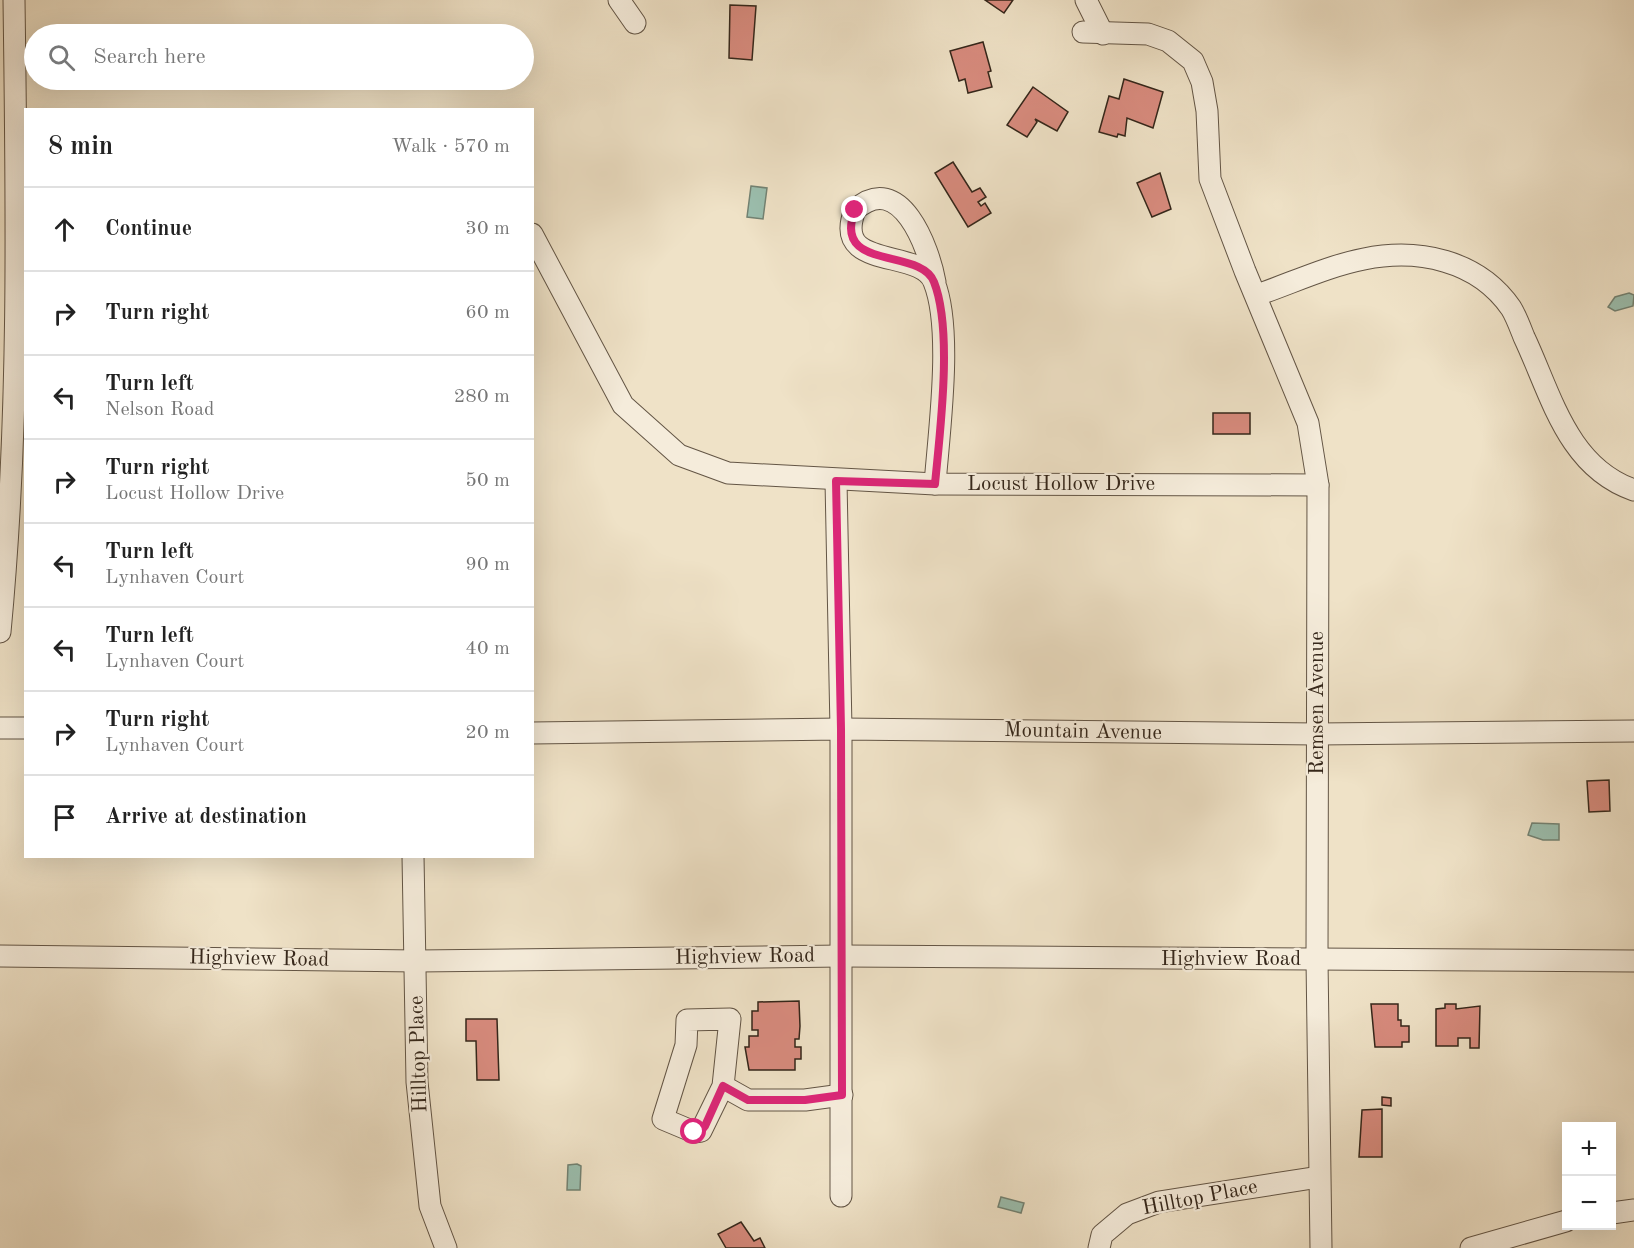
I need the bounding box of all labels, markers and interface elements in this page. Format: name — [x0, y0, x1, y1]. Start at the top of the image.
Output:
search box — [24, 24, 534, 90]
icon: search — [45, 41, 78, 74]
text: Search here — [93, 46, 206, 68]
text: 8 min — [48, 134, 113, 160]
text: Walk · 570 m — [391, 137, 510, 157]
route end — [841, 196, 867, 222]
icon: ahead — [48, 213, 81, 246]
text: Continue — [105, 218, 192, 240]
text: 30 m — [465, 219, 510, 239]
icon: right — [48, 297, 81, 330]
text: Turn right — [105, 302, 209, 324]
text: 60 m — [465, 303, 510, 323]
text: Turn left — [105, 373, 194, 395]
icon: left — [48, 381, 81, 414]
text: 280 m — [454, 387, 510, 407]
text: Nelson Road — [105, 400, 215, 420]
text: Turn right — [105, 457, 209, 479]
icon: right — [48, 465, 81, 498]
text: 50 m — [465, 471, 510, 491]
street label: Locust Hollow Drive — [967, 474, 1155, 495]
text: Locust Hollow Drive — [105, 484, 284, 504]
text: Turn left — [105, 541, 194, 563]
icon: left — [48, 549, 81, 582]
text: 90 m — [465, 555, 510, 575]
text: Lynhaven Court — [105, 568, 244, 588]
text: Turn left — [105, 625, 194, 647]
street label: Remsen Avenue — [1307, 631, 1328, 775]
icon: left — [48, 633, 81, 666]
text: 40 m — [465, 639, 510, 659]
text: Lynhaven Court — [105, 652, 244, 672]
text: Turn right — [105, 709, 209, 731]
icon: right — [48, 717, 81, 750]
street label: Mountain Avenue — [1004, 720, 1162, 744]
text: 20 m — [465, 723, 510, 743]
text: Lynhaven Court — [105, 736, 244, 756]
icon: arrive — [48, 801, 81, 834]
text: Arrive at destination — [105, 806, 307, 828]
street label: Highview Road — [675, 945, 815, 969]
street label: Highview Road — [189, 947, 329, 971]
street label: Highview Road — [1161, 949, 1301, 970]
street label: Hilltop Place — [406, 995, 432, 1113]
route start — [680, 1118, 706, 1144]
map controls — [1562, 1122, 1616, 1230]
button: + — [1562, 1122, 1616, 1176]
button: − — [1562, 1176, 1616, 1230]
street label: Hilltop Place — [1140, 1177, 1260, 1219]

